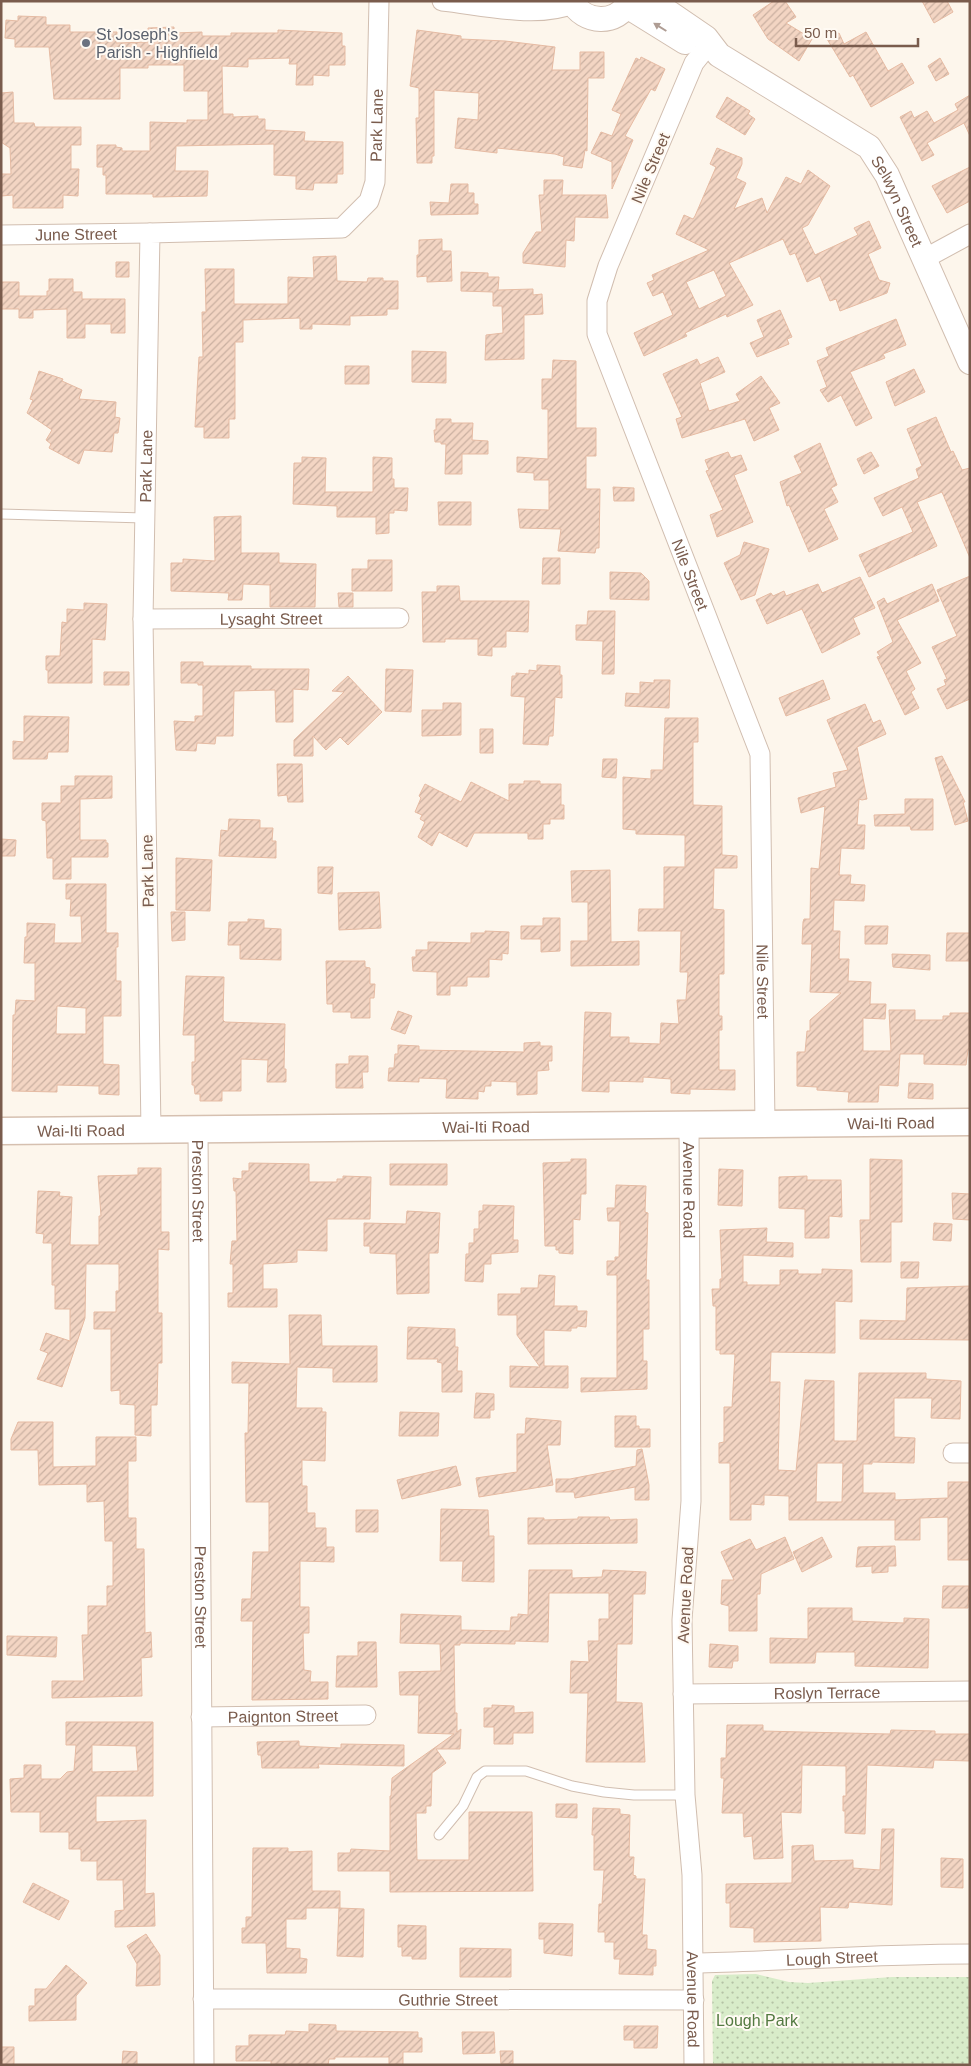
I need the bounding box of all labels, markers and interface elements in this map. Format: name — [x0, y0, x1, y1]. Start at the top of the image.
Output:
scale bar — [796, 15, 918, 47]
one-way arrow — [654, 22, 667, 31]
text: 50 m — [804, 24, 837, 41]
place label: St Joseph's Parish - Highfield — [96, 26, 218, 61]
marker: St Joseph's Parish - Highfield — [80, 37, 92, 49]
street label: Park Lane — [367, 89, 386, 162]
street label: Nile Street — [628, 130, 673, 206]
street label: Selwyn Street — [868, 153, 926, 250]
street label: June Street — [35, 225, 118, 244]
street label: Park Lane — [137, 429, 155, 503]
street label: Nile Street — [668, 537, 712, 613]
street label: Lysaght Street — [220, 610, 323, 628]
street label: Park Lane — [138, 834, 157, 908]
street label: Nile Street — [754, 944, 772, 1020]
street label: Wai-Iti Road — [847, 1114, 935, 1132]
street label: Wai-Iti Road — [442, 1118, 530, 1136]
street label: Wai-Iti Road — [37, 1122, 125, 1140]
street label: Preston Street — [189, 1140, 207, 1243]
street label: Avenue Road — [680, 1142, 698, 1238]
street label: Preston Street — [192, 1546, 209, 1649]
street label: Avenue Road — [674, 1546, 697, 1644]
street label: Roslyn Terrace — [774, 1684, 880, 1702]
street label: Paignton Street — [228, 1707, 339, 1726]
street label: Lough Street — [786, 1948, 879, 1969]
street label: Avenue Road — [684, 1951, 702, 2048]
street label: Guthrie Street — [398, 1991, 498, 2009]
park label: Lough Park — [716, 2012, 799, 2029]

